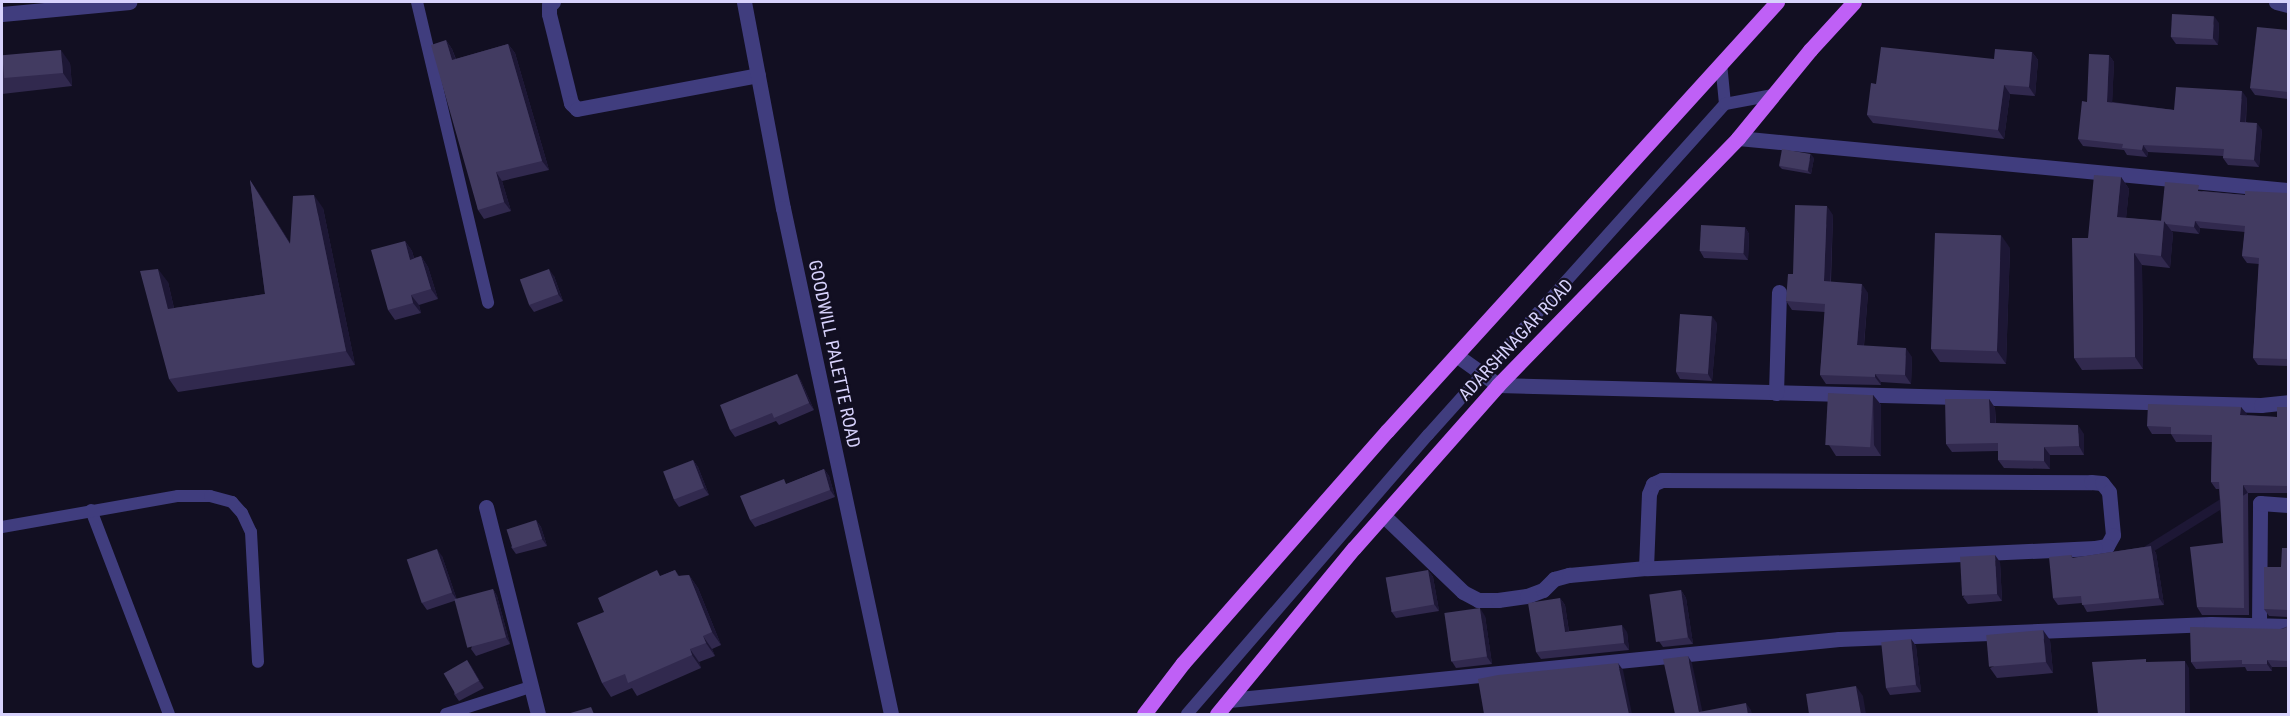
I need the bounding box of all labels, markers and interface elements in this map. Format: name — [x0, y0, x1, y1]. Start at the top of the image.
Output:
street label: GOODWILL PALETTE ROAD — [804, 258, 864, 450]
street label: ADARSHNAGAR ROAD — [1454, 275, 1578, 405]

